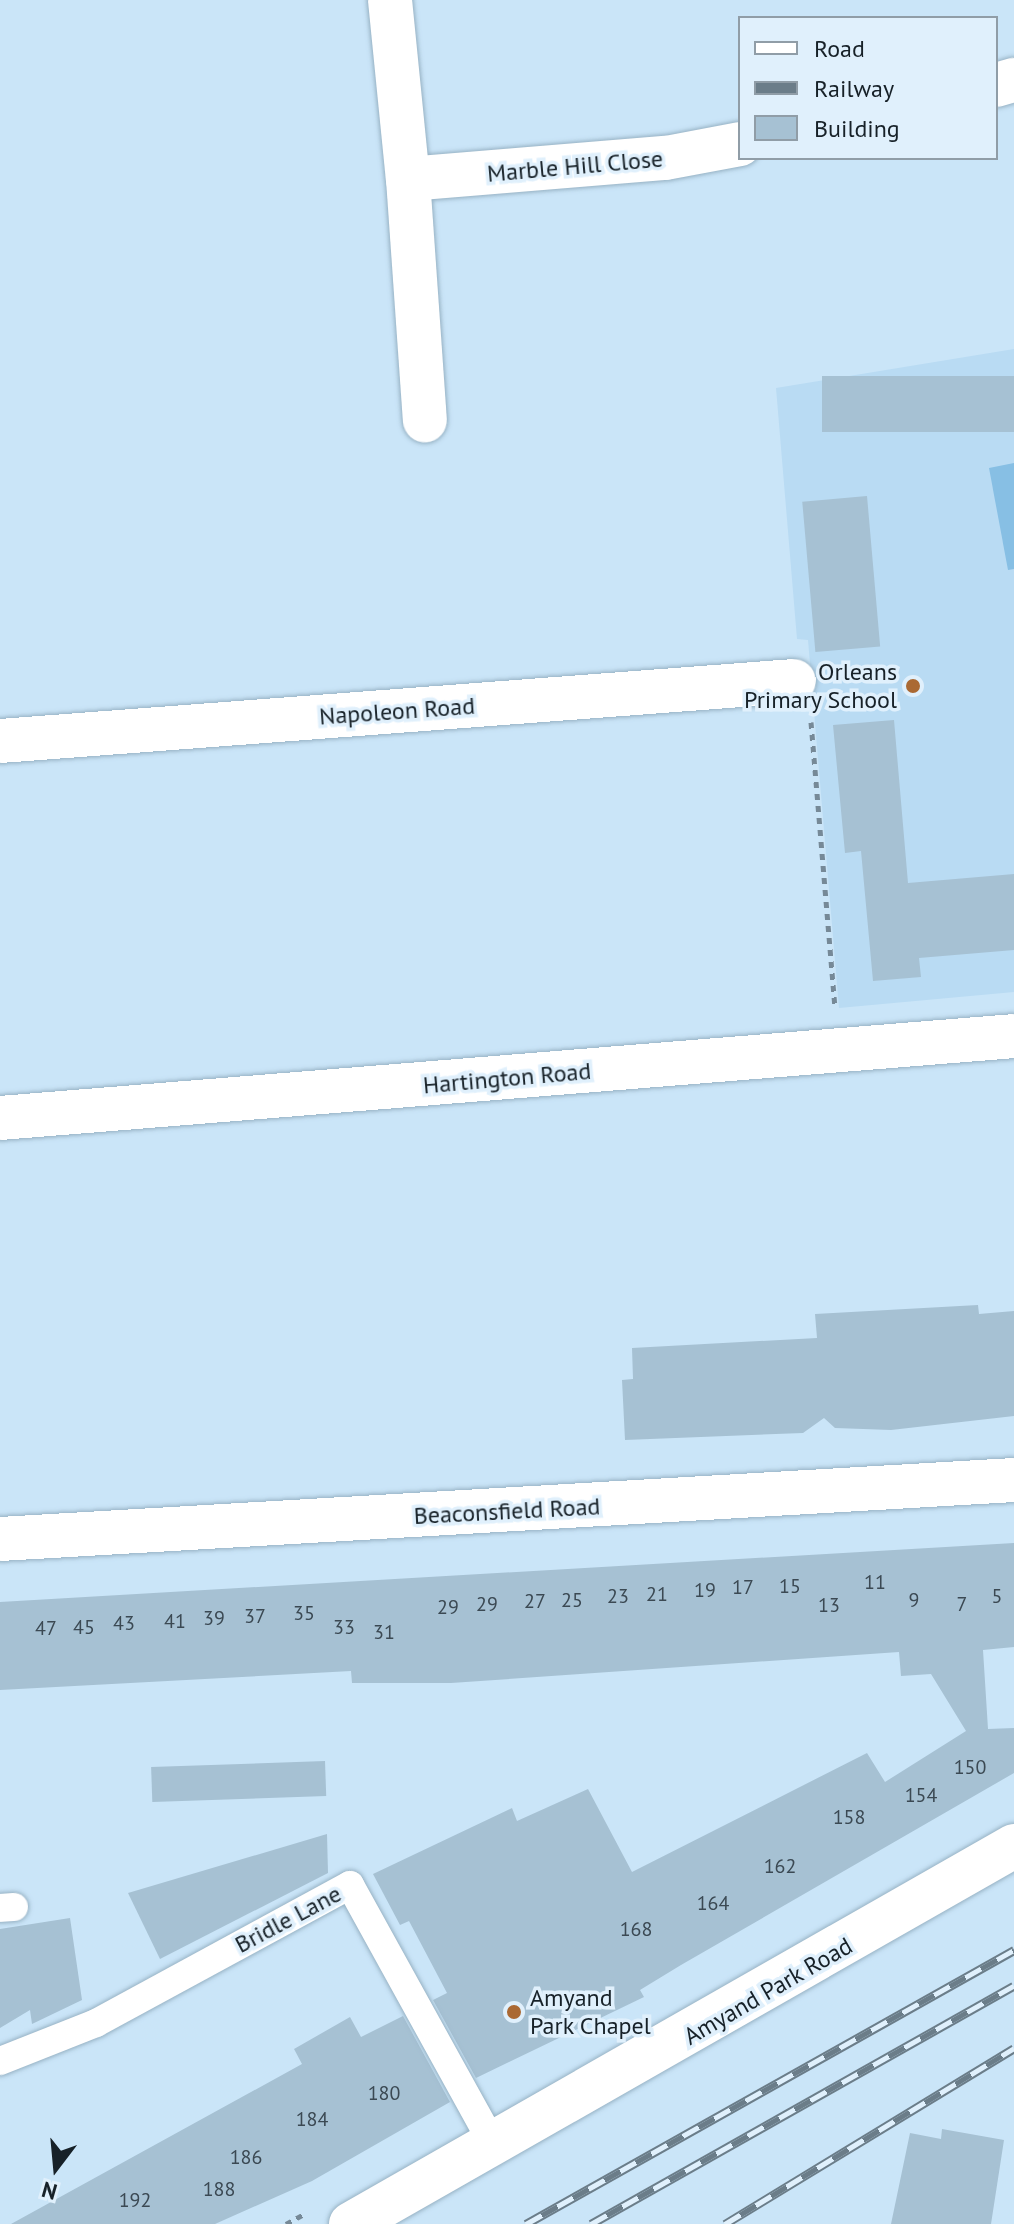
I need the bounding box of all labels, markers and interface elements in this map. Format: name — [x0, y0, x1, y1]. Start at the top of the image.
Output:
legend — [738, 16, 998, 160]
text: Road — [814, 33, 865, 64]
text: Railway — [814, 73, 894, 104]
text: Building — [814, 113, 900, 144]
street label: Marble Hill Close — [486, 144, 664, 188]
place label: Orleans Primary School — [743, 658, 897, 714]
marker: Orleans Primary School — [904, 677, 922, 695]
street label: Napoleon Road — [318, 691, 476, 731]
street label: Hartington Road — [422, 1056, 592, 1100]
street label: Beaconsfield Road — [413, 1492, 601, 1530]
house number: 11 — [864, 1570, 886, 1594]
house number: 15 — [779, 1574, 801, 1598]
house number: 17 — [732, 1575, 754, 1599]
house number: 19 — [694, 1578, 716, 1602]
house number: 21 — [646, 1582, 668, 1606]
house number: 23 — [607, 1584, 629, 1608]
house number: 5 — [992, 1584, 1002, 1608]
house number: 25 — [561, 1588, 583, 1612]
house number: 9 — [909, 1588, 919, 1612]
house number: 27 — [524, 1589, 546, 1613]
house number: 29 — [476, 1592, 498, 1616]
house number: 7 — [957, 1592, 967, 1616]
house number: 13 — [818, 1593, 840, 1617]
house number: 29 — [437, 1595, 459, 1619]
house number: 35 — [293, 1601, 315, 1625]
house number: 37 — [244, 1604, 266, 1628]
house number: 39 — [203, 1606, 225, 1630]
house number: 41 — [164, 1609, 186, 1633]
house number: 43 — [113, 1611, 135, 1635]
house number: 45 — [73, 1615, 95, 1639]
house number: 33 — [333, 1615, 355, 1639]
house number: 47 — [35, 1616, 57, 1640]
house number: 31 — [373, 1620, 395, 1644]
house number: 150 — [954, 1755, 986, 1779]
house number: 154 — [905, 1783, 937, 1807]
house number: 158 — [833, 1805, 865, 1829]
house number: 162 — [764, 1854, 796, 1878]
street label: Bridle Lane — [230, 1879, 346, 1959]
house number: 164 — [697, 1891, 729, 1915]
house number: 168 — [620, 1917, 652, 1941]
street label: Amyand Park Road — [678, 1931, 858, 2051]
place label: Amyand Park Chapel — [530, 1984, 651, 2040]
marker: Amyand Park Chapel — [505, 2003, 523, 2021]
house number: 180 — [368, 2081, 400, 2105]
house number: 184 — [296, 2107, 328, 2131]
north arrow — [16, 2128, 96, 2208]
house number: 186 — [230, 2145, 262, 2169]
text: N — [39, 2176, 60, 2207]
house number: 188 — [203, 2177, 235, 2201]
house number: 192 — [119, 2188, 151, 2212]

